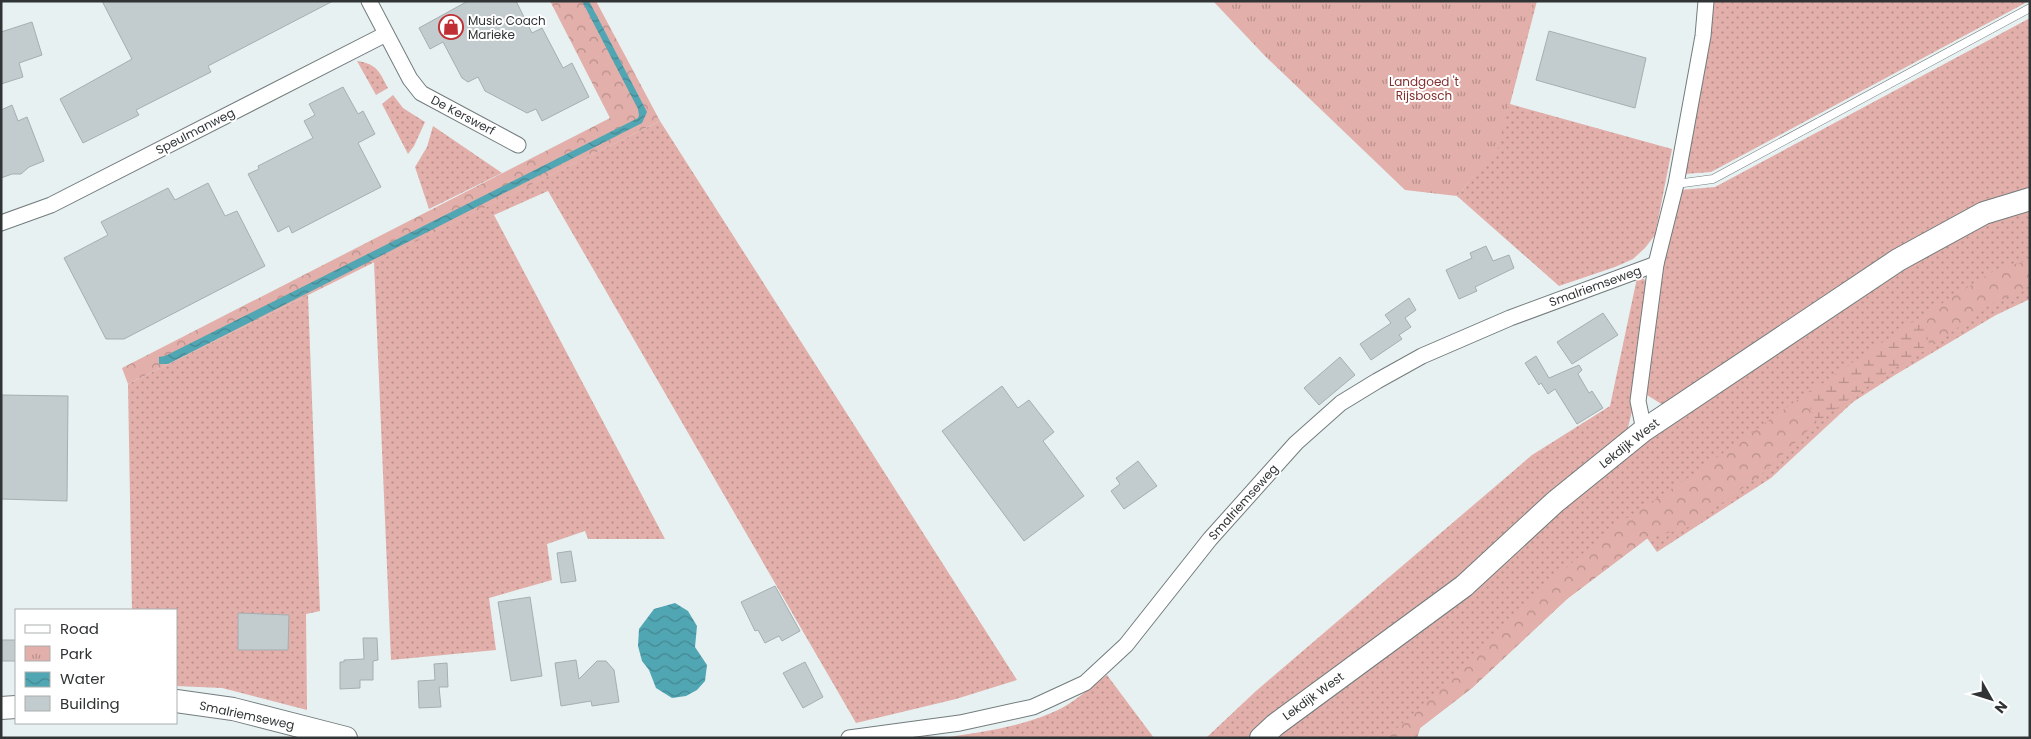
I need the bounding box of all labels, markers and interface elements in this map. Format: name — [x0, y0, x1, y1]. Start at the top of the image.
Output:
place label: Music Coach Marieke — [468, 12, 546, 43]
shop icon: Music Coach Marieke — [438, 14, 464, 40]
park label: Landgoed 't Rijsbosch — [1389, 73, 1459, 104]
street label: De Kerswerf — [428, 91, 498, 139]
street label: Speulmanweg — [152, 104, 238, 158]
street label: Smalriemseweg — [1547, 261, 1643, 311]
street label: Lekdijk West — [1595, 414, 1663, 472]
street label: Smalriemseweg — [1204, 460, 1282, 544]
legend — [15, 609, 178, 724]
text: Road — [60, 618, 99, 639]
text: Park — [60, 643, 92, 664]
text: Water — [60, 668, 106, 689]
street label: Lekdijk West — [1279, 668, 1347, 724]
north arrow — [1966, 674, 2016, 724]
text: Building — [60, 693, 120, 714]
street label: Smalriemseweg — [198, 697, 296, 733]
text: N — [1990, 697, 2012, 718]

